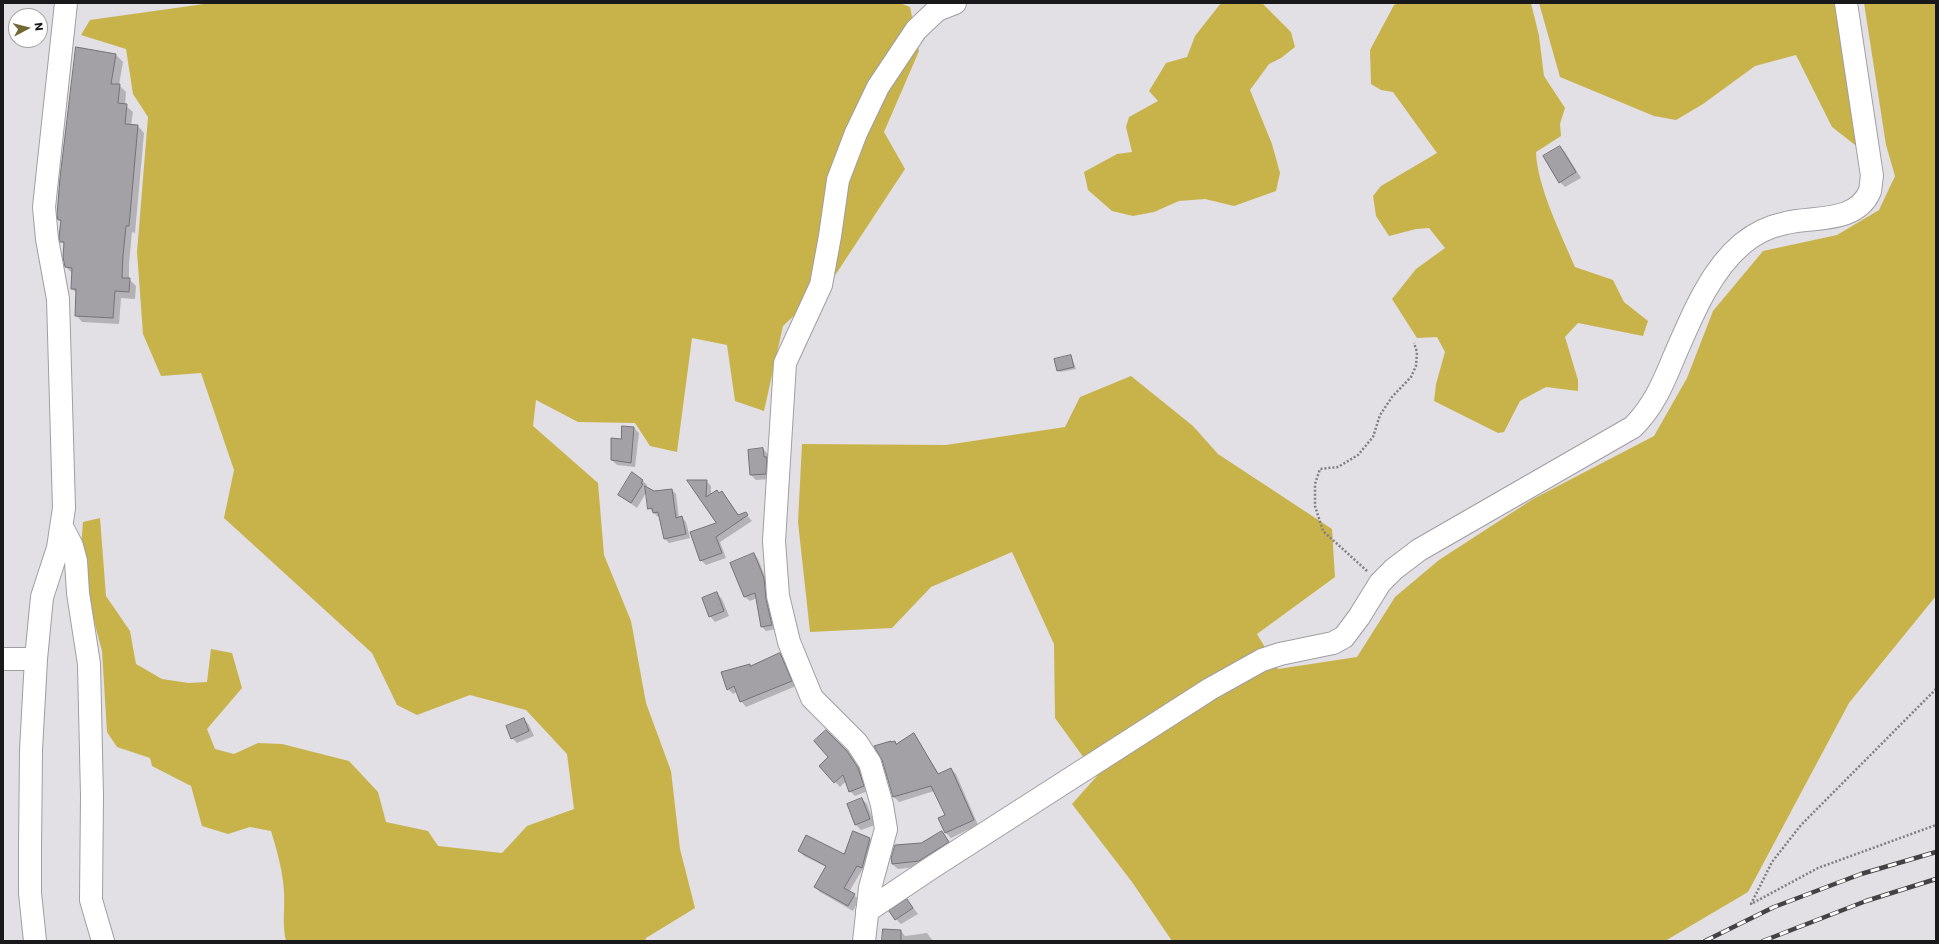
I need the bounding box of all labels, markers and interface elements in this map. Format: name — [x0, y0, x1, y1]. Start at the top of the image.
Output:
north arrow — [8, 8, 48, 48]
text: N — [30, 22, 47, 32]

